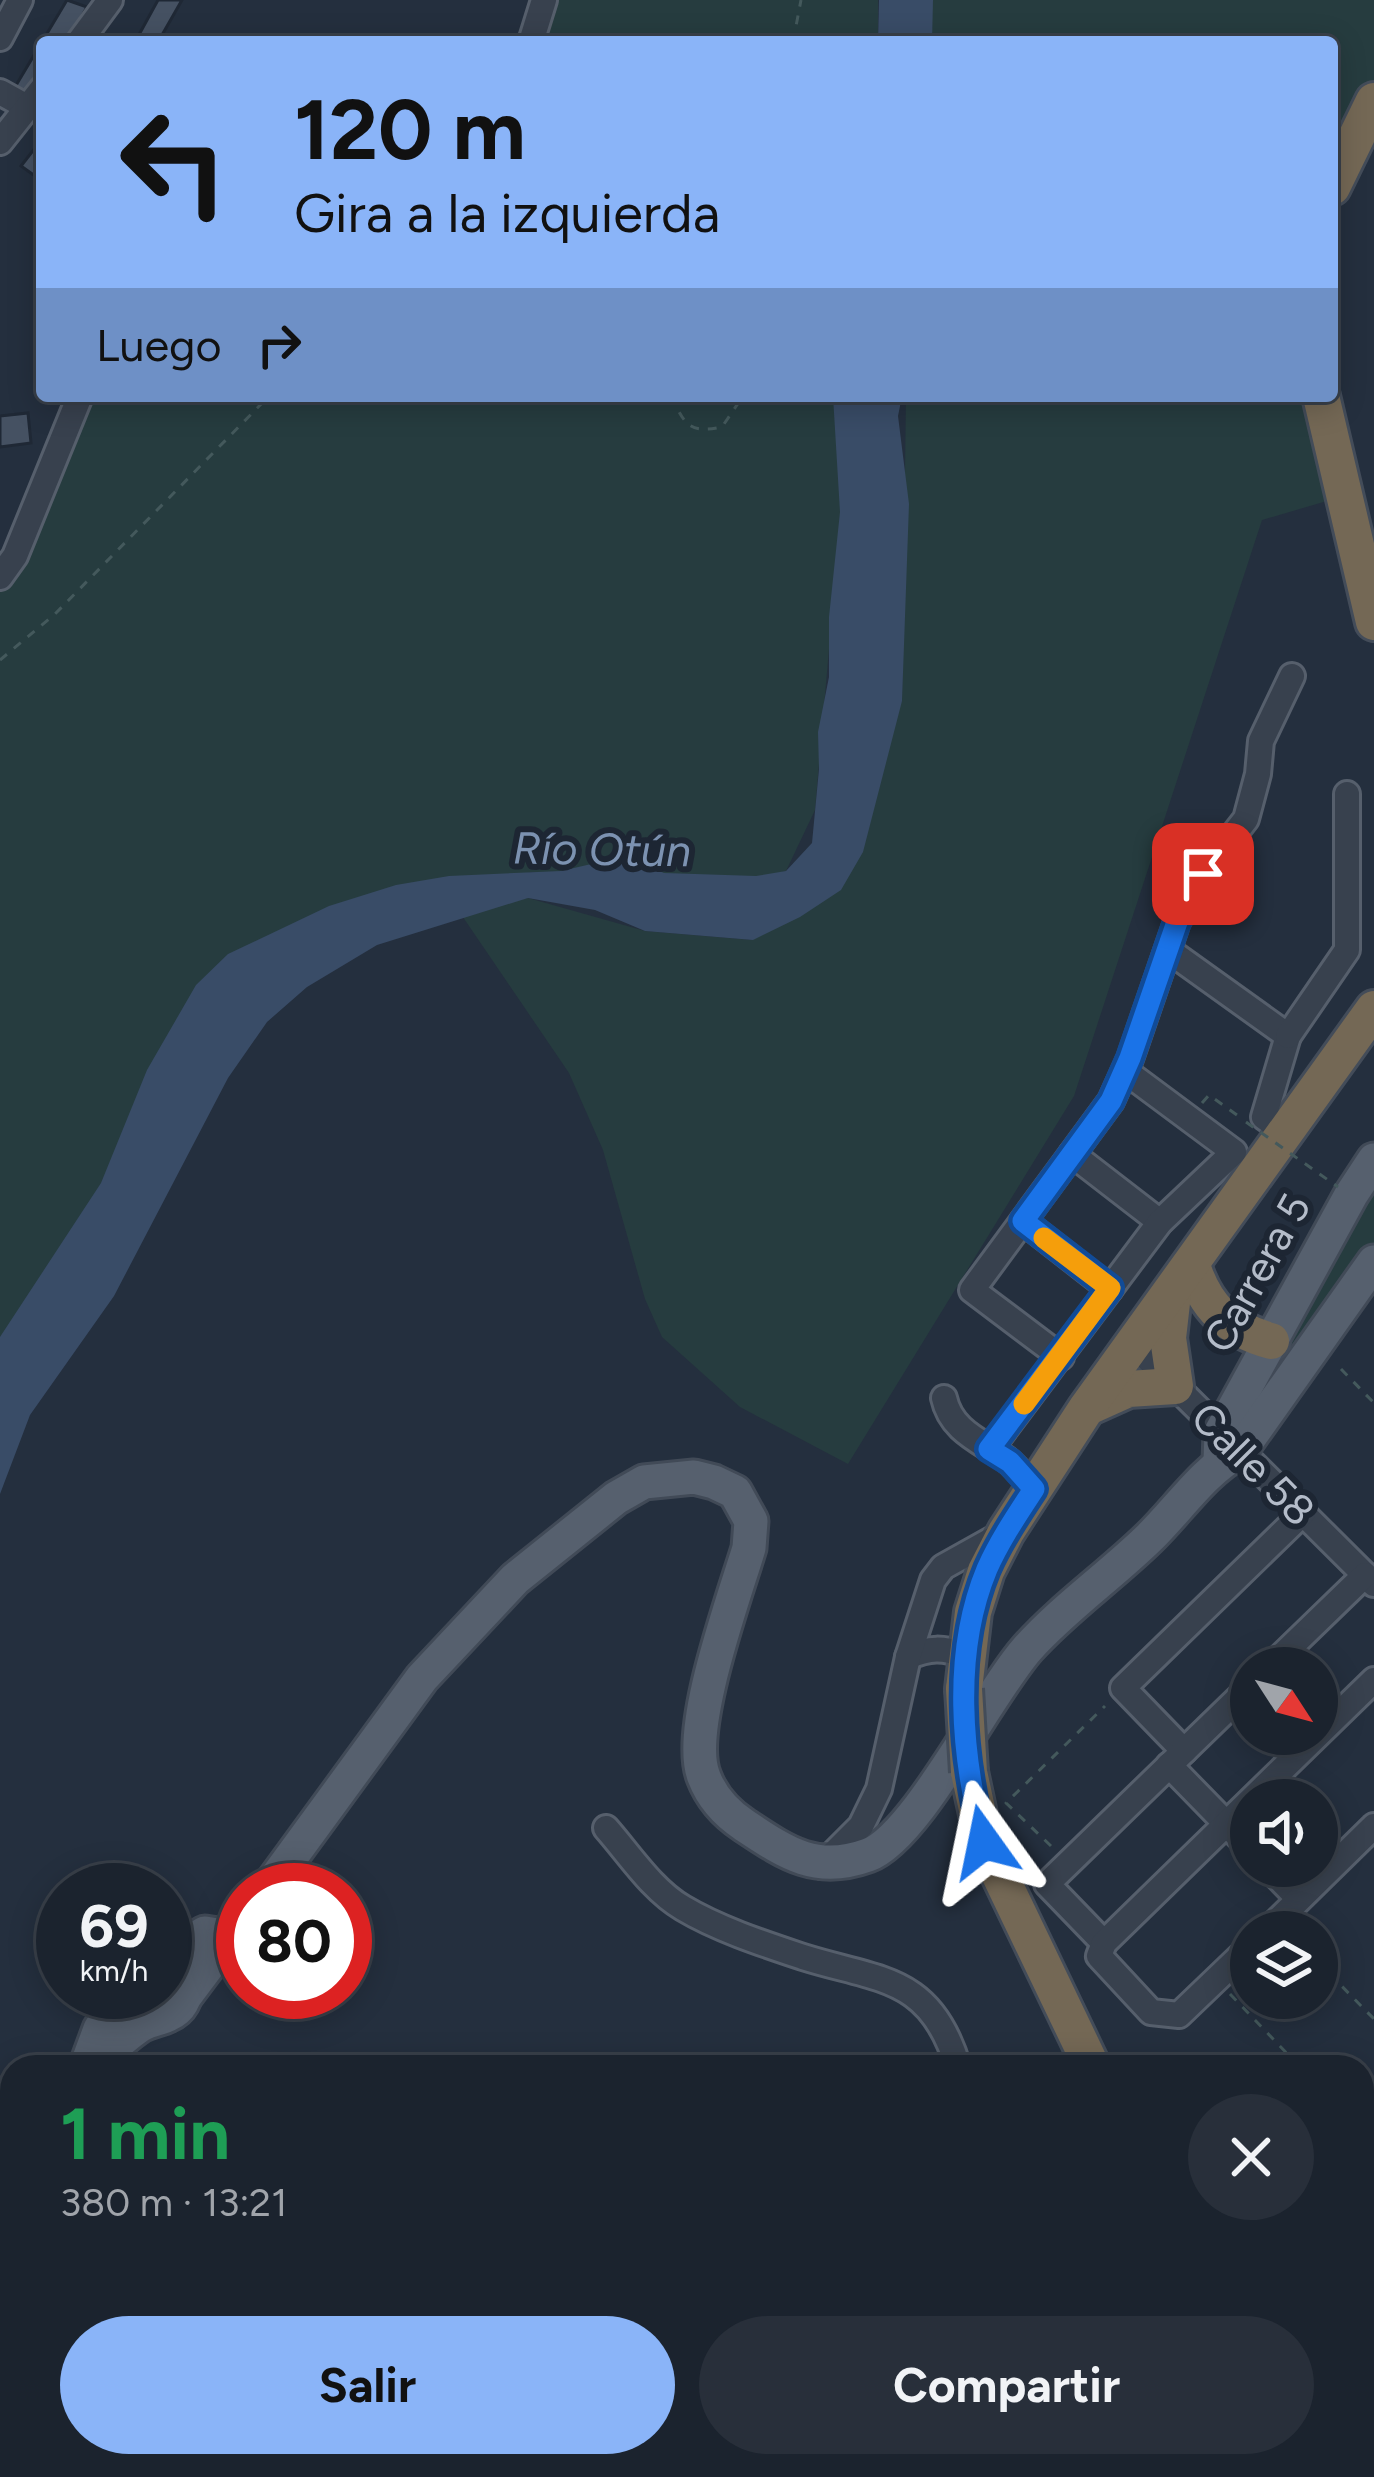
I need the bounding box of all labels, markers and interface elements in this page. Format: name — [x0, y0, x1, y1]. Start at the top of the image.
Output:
text: 120 m — [294, 79, 526, 180]
icon: left — [96, 84, 252, 240]
text: Gira a la izquierda — [294, 181, 720, 246]
icon: right — [246, 312, 312, 378]
text: Luego — [96, 318, 222, 372]
water label: Río Otún — [512, 820, 692, 878]
pin — [1152, 823, 1254, 925]
icon: arrive — [1170, 841, 1236, 907]
street label: Carrera 5 — [1193, 1185, 1321, 1361]
street label: Calle 58 — [1181, 1392, 1325, 1536]
north arrow — [1230, 1647, 1338, 1755]
map controls — [1230, 1647, 1338, 2019]
position arrow — [921, 1779, 1047, 1905]
button: sound — [1230, 1779, 1338, 1887]
speed limit sign: 80 — [216, 1863, 372, 2019]
text: 69 — [79, 1890, 149, 1962]
button: layers — [1230, 1911, 1338, 2019]
text: km/h — [80, 1952, 148, 1989]
text: 1 min — [60, 2091, 230, 2177]
button: close — [1188, 2094, 1314, 2220]
text: 380 m · 13:21 — [60, 2179, 287, 2226]
button: Salir — [60, 2316, 675, 2454]
button: Compartir — [699, 2316, 1314, 2454]

